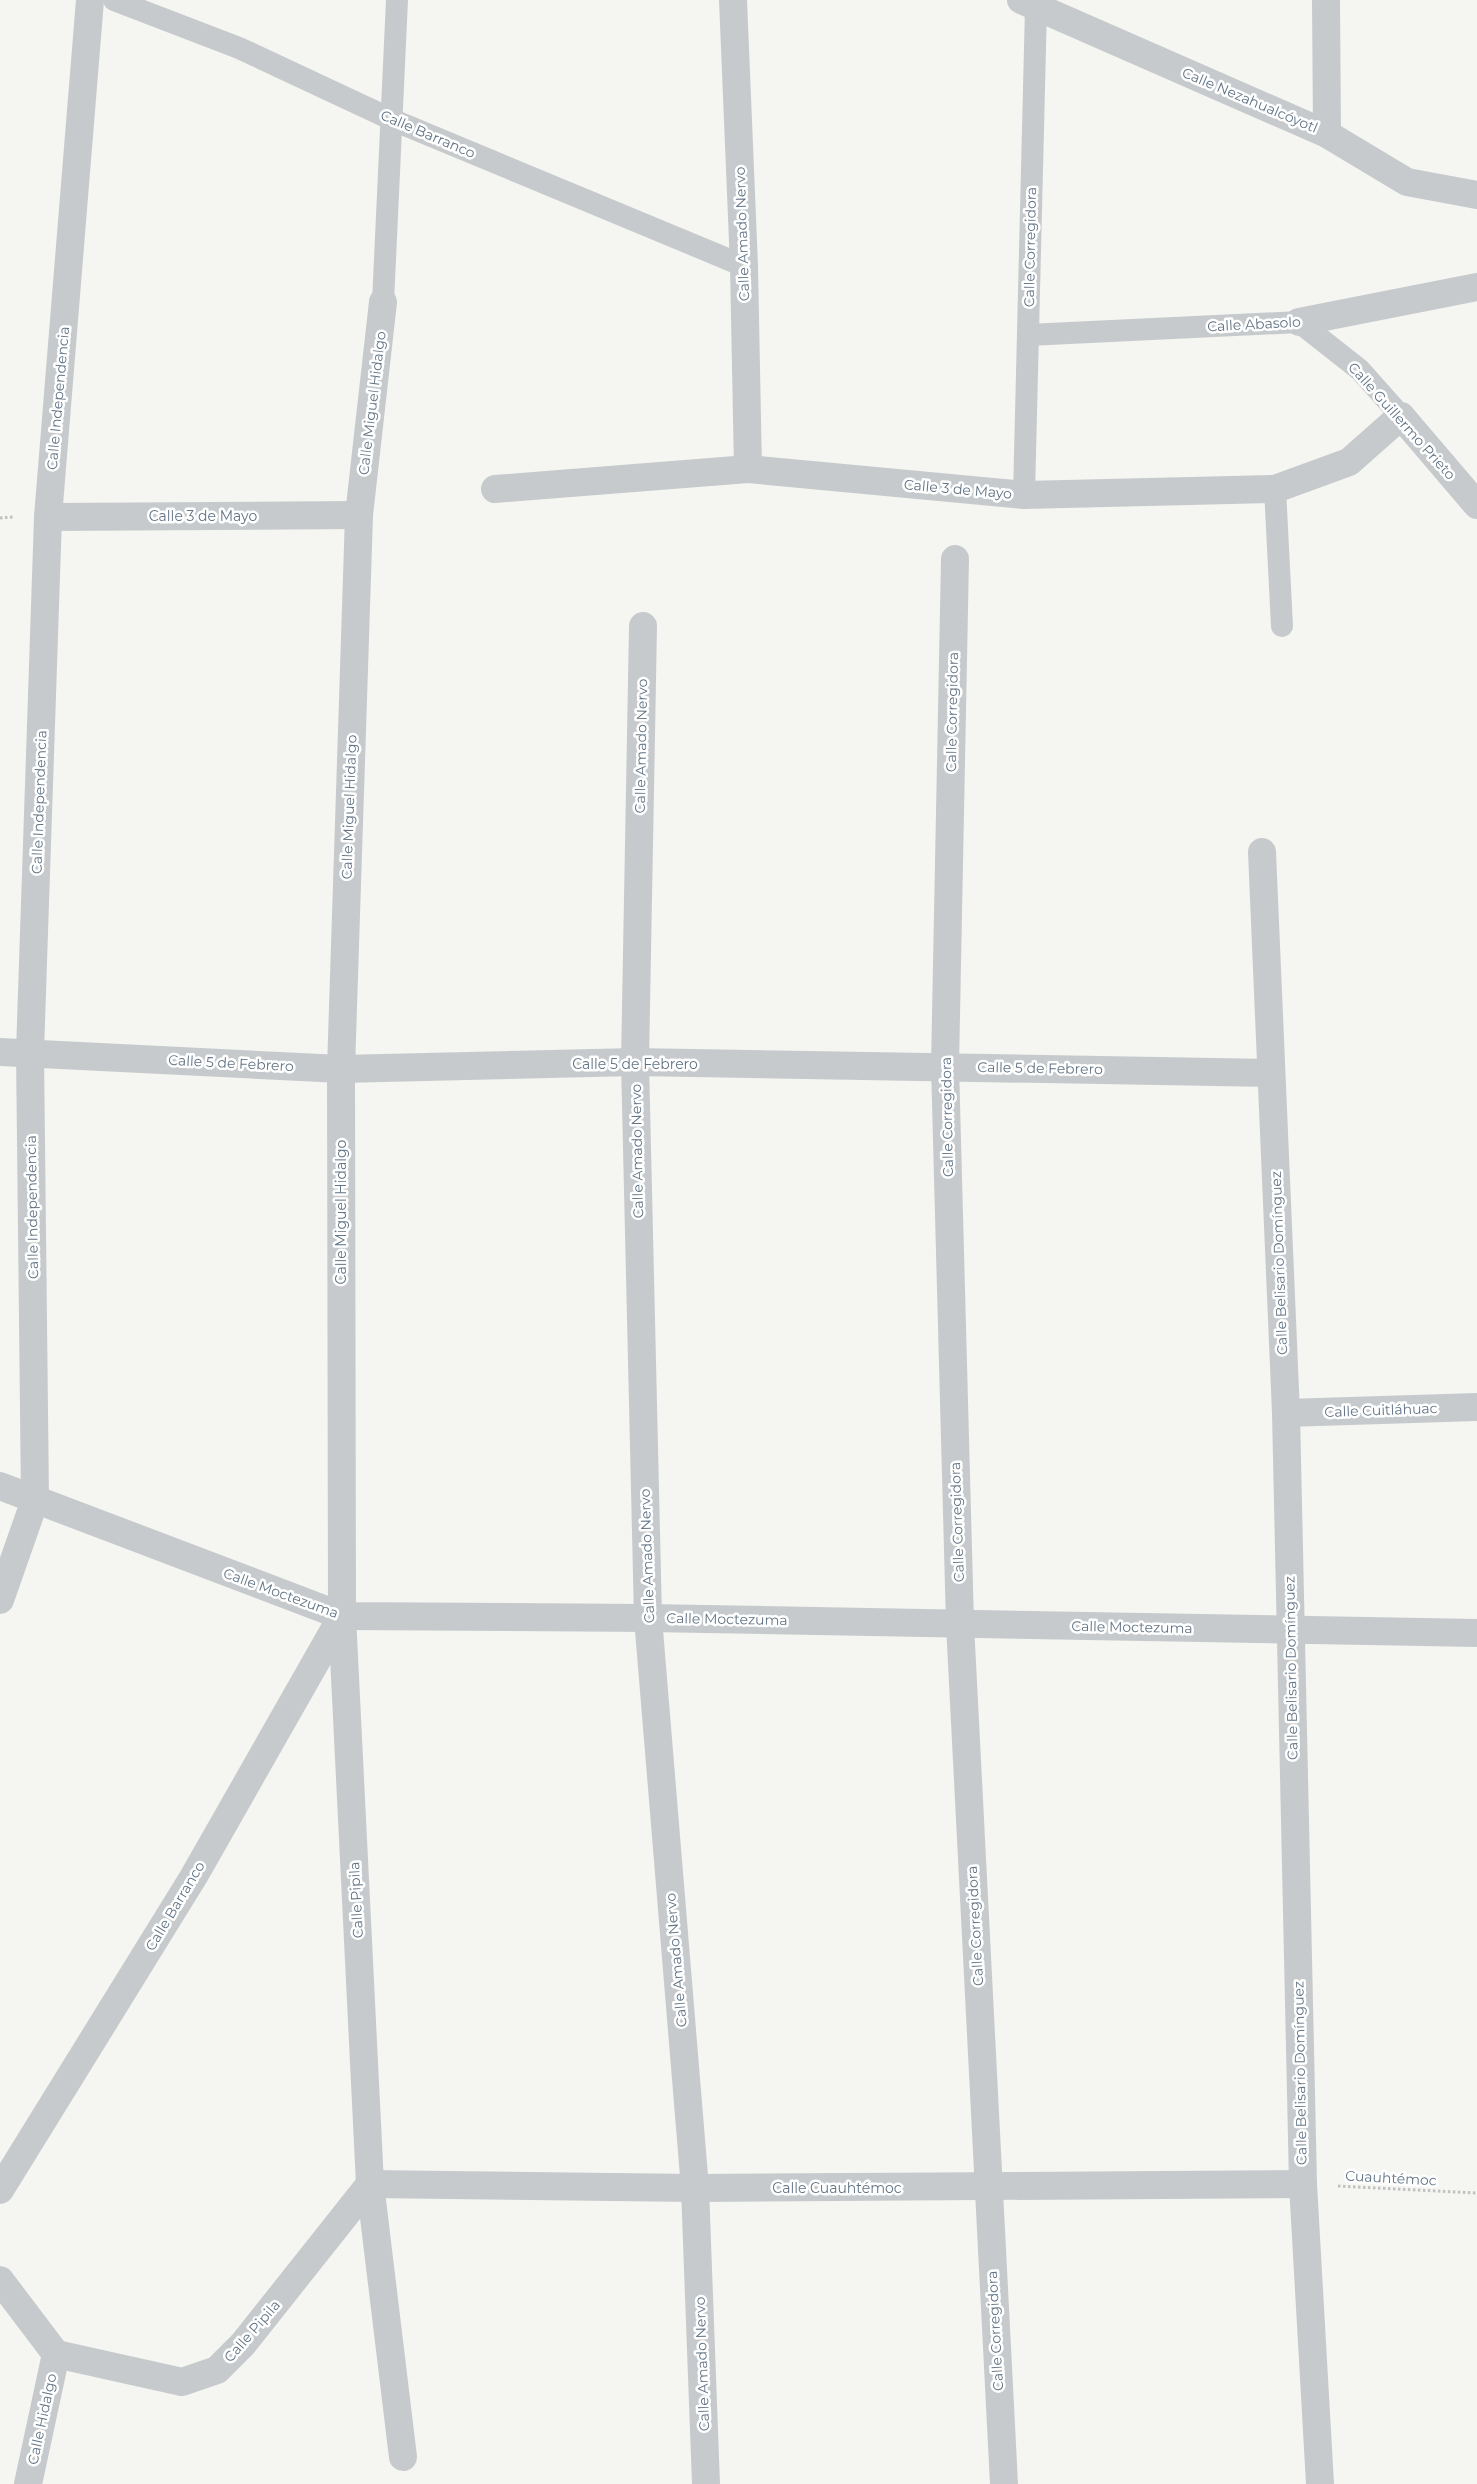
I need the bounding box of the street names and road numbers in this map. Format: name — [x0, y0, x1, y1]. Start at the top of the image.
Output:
street label: Calle Nezahualcóyotl — [1179, 63, 1321, 137]
street label: Calle Barranco — [378, 106, 478, 162]
street label: Calle Amado Nervo — [731, 166, 753, 302]
street label: Calle Corregidora — [1020, 187, 1040, 307]
street label: Calle Abasolo — [1207, 313, 1301, 335]
street label: Calle Independencia — [43, 325, 73, 471]
street label: Calle Miguel Hidalgo — [354, 330, 390, 476]
street label: Calle Guillermo Prieto — [1344, 358, 1460, 484]
street label: Calle 3 de Mayo — [903, 475, 1013, 503]
street label: Calle 3 de Mayo — [149, 507, 257, 525]
street label: Calle Corregidora — [942, 652, 962, 772]
street label: Calle Amado Nervo — [631, 678, 651, 813]
street label: Calle Independencia — [27, 730, 51, 874]
street label: Calle Miguel Hidalgo — [337, 734, 361, 880]
street label: Calle 5 de Febrero — [168, 1051, 294, 1075]
street label: Calle 5 de Febrero — [572, 1055, 698, 1073]
street label: Calle Corregidora — [937, 1057, 957, 1177]
street label: Calle 5 de Febrero — [977, 1058, 1103, 1078]
street label: Calle Amado Nervo — [627, 1083, 647, 1218]
street label: Calle Independencia — [22, 1135, 42, 1279]
street label: Calle Miguel Hidalgo — [332, 1139, 350, 1284]
street label: Calle Belisario Domínguez — [1267, 1171, 1291, 1355]
street label: Calle Cuitláhuac — [1324, 1399, 1438, 1421]
street label: Calle Corregidora — [946, 1461, 968, 1583]
street label: Calle Amado Nervo — [636, 1488, 658, 1624]
street label: Calle Moctezuma — [221, 1564, 341, 1622]
street label: Calle Belisario Domínguez — [1280, 1576, 1302, 1760]
street label: Calle Moctezuma — [666, 1609, 788, 1629]
street label: Calle Moctezuma — [1071, 1617, 1193, 1637]
street label: Calle Barranco — [141, 1858, 209, 1954]
street label: Calle Pipila — [345, 1861, 367, 1939]
street label: Calle Corregidora — [963, 1865, 987, 1987]
street label: Calle Amado Nervo — [661, 1892, 691, 2028]
street label: Calle Belisario Domínguez — [1289, 1981, 1311, 2165]
street label: Cuauhtémoc — [1345, 2167, 1437, 2189]
street label: Calle Cuauhtémoc — [772, 2179, 902, 2197]
street label: Calle Corregidora — [983, 2270, 1007, 2392]
street label: Calle Pipila — [220, 2296, 284, 2366]
street label: Calle Amado Nervo — [691, 2296, 713, 2432]
street label: Calle Hidalgo — [24, 2372, 60, 2466]

